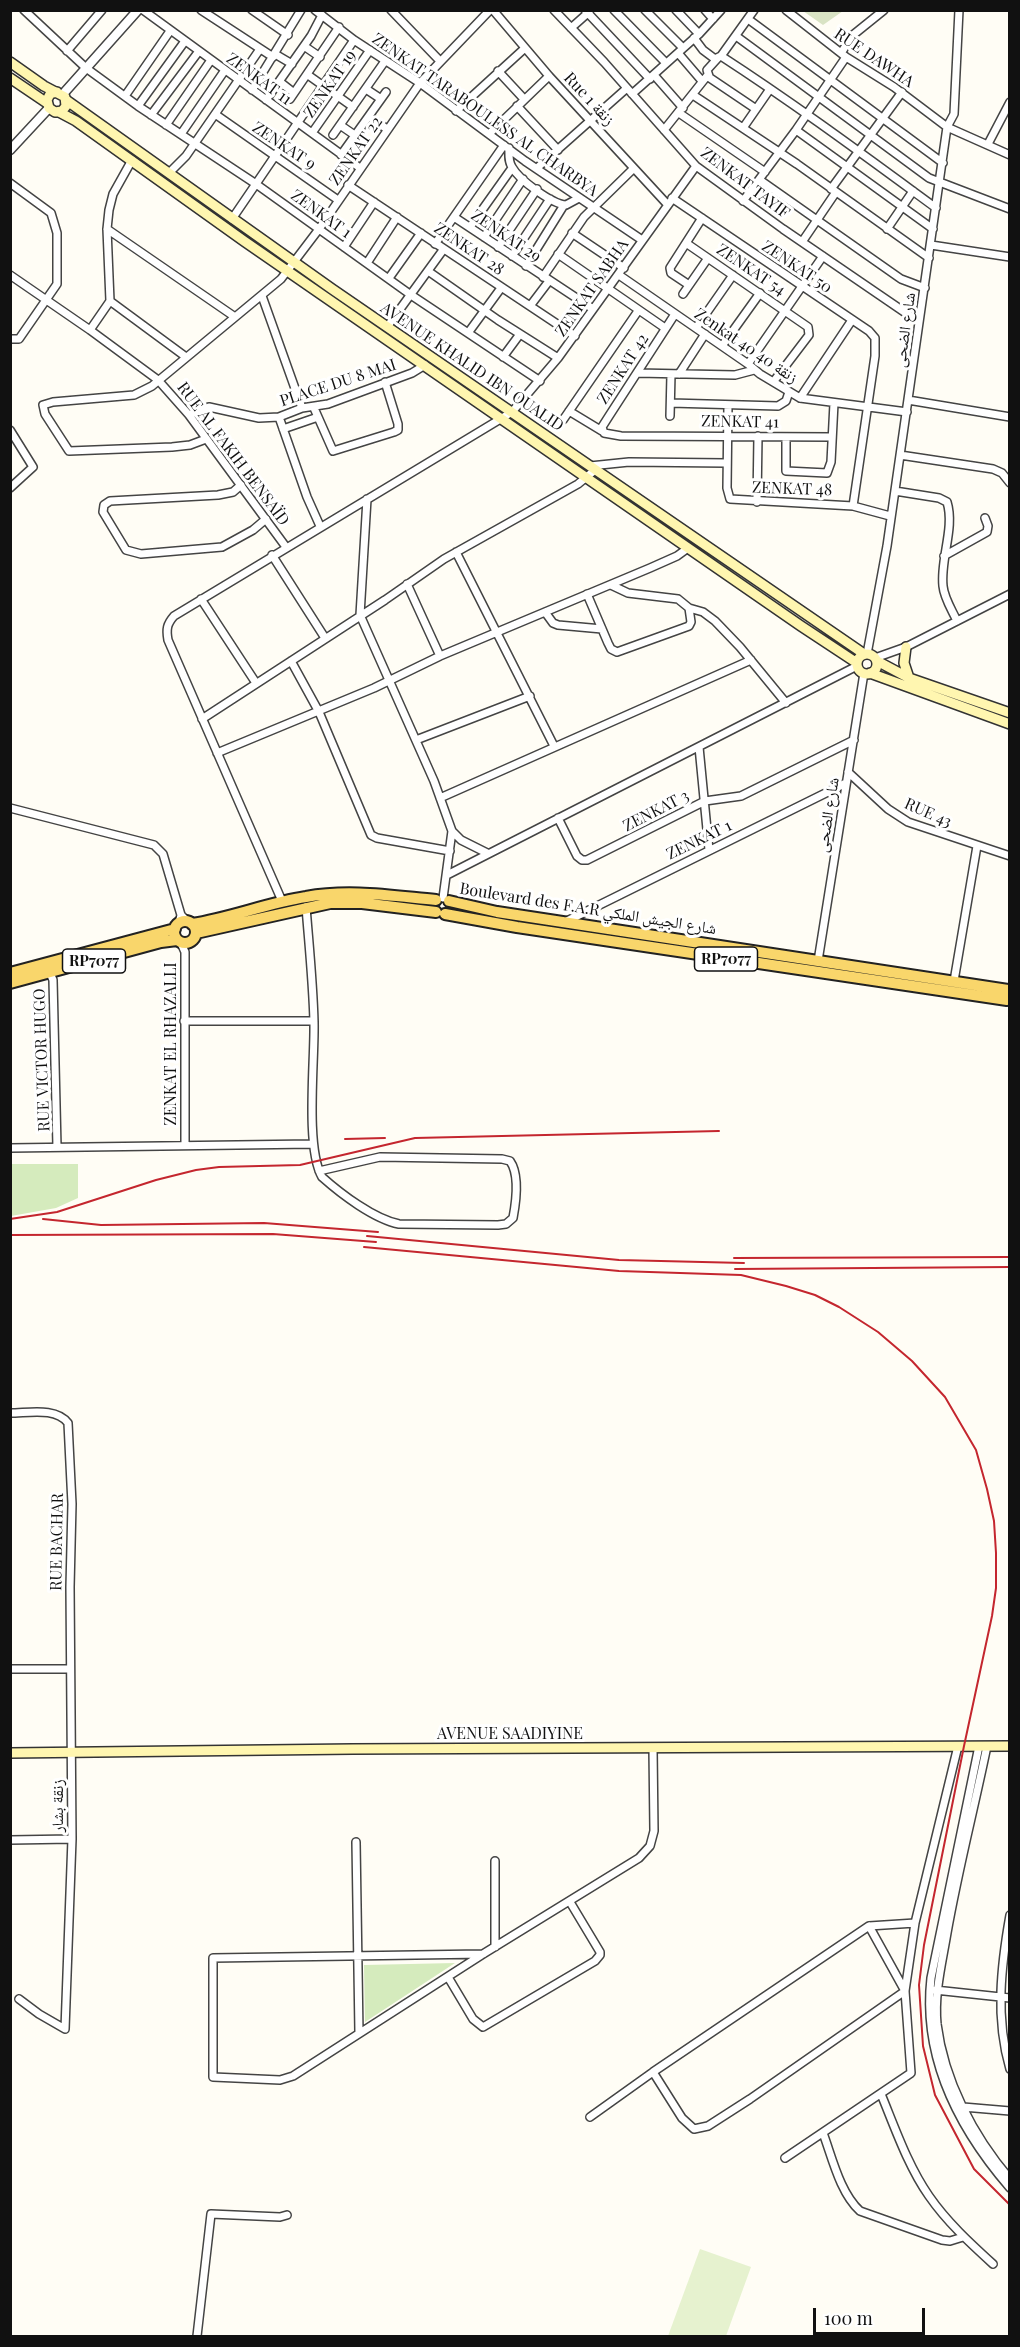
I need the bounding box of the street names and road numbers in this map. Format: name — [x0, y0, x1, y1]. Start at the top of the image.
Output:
street label: RUE DAWHA — [830, 24, 918, 92]
street label: ZENKAT TARABOULESS AL CHARBYA — [368, 29, 602, 201]
street label: ZENKAT 19 — [300, 46, 360, 122]
street label: ZENKAT 11 — [223, 49, 295, 109]
street label: Rue 1 زنقة — [560, 68, 618, 130]
street label: ZENKAT 22 — [325, 113, 387, 189]
street label: ZENKAT 9 — [249, 118, 319, 174]
street label: ZENKAT TAYIF — [697, 143, 793, 223]
street label: ZENKAT 1 — [287, 186, 355, 242]
street label: ZENKAT 29 — [467, 206, 545, 266]
street label: ZENKAT 28 — [430, 219, 508, 279]
street label: ZENKAT SABHA — [551, 236, 633, 340]
street label: ZENKAT 50 — [758, 237, 836, 297]
street label: ZENKAT 54 — [713, 240, 789, 300]
street label: شارع الضحى — [890, 291, 920, 369]
street label: AVENUE KHALID IBN OUALID — [377, 298, 567, 436]
street label: Zenkat 40 زنقة 40 — [691, 304, 801, 388]
street label: ZENKAT 42 — [593, 330, 653, 408]
street label: PLACE DU 8 MAI — [277, 355, 399, 411]
street label: RUE AL FAKIH BENSAÏD — [173, 379, 293, 529]
street label: ZENKAT 41 — [701, 412, 779, 432]
street label: ZENKAT 48 — [751, 478, 833, 500]
street label: شارع الضحى — [813, 776, 843, 854]
street label: ZENKAT 3 — [620, 786, 692, 836]
street label: RUE 43 — [901, 794, 955, 832]
street label: ZENKAT 1 — [663, 816, 735, 864]
street label: Boulevard des F.A.R شارع الجيش الملكي — [458, 879, 718, 939]
road number: RP7077 — [694, 947, 758, 971]
road number: RP7077 — [62, 949, 125, 973]
street label: ZENKAT EL RHAZALLI — [161, 962, 181, 1126]
street label: RUE VICTOR HUGO — [30, 988, 54, 1132]
street label: RUE BACHAR — [47, 1493, 67, 1591]
street label: AVENUE SAADIYINE — [437, 1724, 583, 1744]
street label: زنقة بشار — [48, 1779, 68, 1833]

